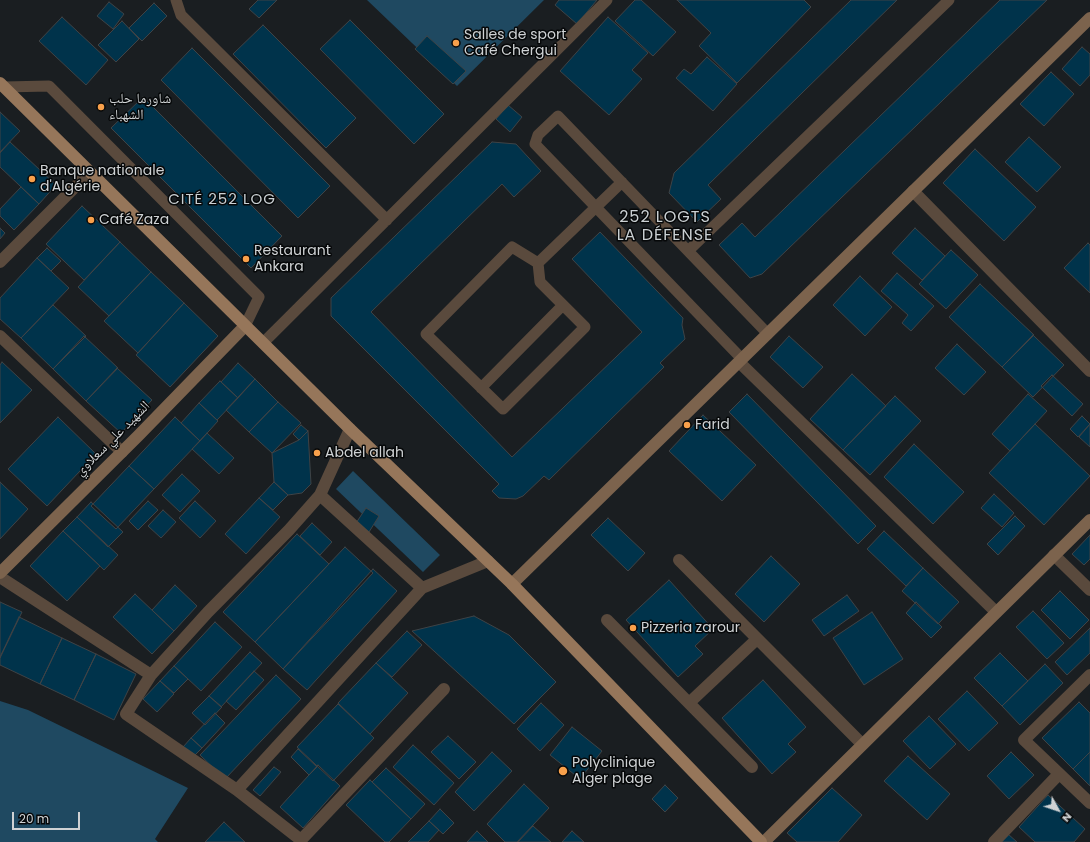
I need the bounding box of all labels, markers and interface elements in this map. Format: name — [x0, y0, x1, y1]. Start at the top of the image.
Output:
place label: Salles de sport Café Chergui — [464, 27, 566, 60]
marker: Salles de sport Café Chergui — [451, 38, 461, 48]
place label: شاورما حلب الشهباء — [109, 91, 171, 124]
marker: شاورما حلب الشهباء — [96, 102, 106, 112]
place label: Banque nationale d'Algérie — [40, 163, 164, 196]
marker: Banque nationale d'Algérie — [27, 174, 37, 184]
district label: CITÉ 252 LOG — [168, 191, 276, 209]
district label: 252 LOGTS LA DÉFENSE — [617, 208, 713, 246]
place label: Café Zaza — [99, 212, 169, 228]
marker: Café Zaza — [86, 215, 96, 225]
place label: Restaurant Ankara — [254, 243, 331, 276]
marker: Restaurant Ankara — [241, 254, 251, 264]
street label: الشهيد علي سعلاوي — [72, 398, 154, 480]
place label: Farid — [695, 417, 730, 433]
marker: Farid — [682, 420, 692, 430]
place label: Abdel allah — [325, 445, 404, 461]
marker: Abdel allah — [312, 448, 322, 458]
place label: Pizzeria zarour — [641, 620, 740, 636]
marker: Pizzeria zarour — [628, 623, 638, 633]
place label: Polyclinique Alger plage — [572, 755, 655, 788]
marker: Polyclinique Alger plage — [557, 765, 569, 777]
north arrow — [1038, 790, 1078, 830]
scale bar — [14, 804, 82, 830]
text: N — [1058, 809, 1076, 826]
text: 20 m — [19, 810, 49, 827]

